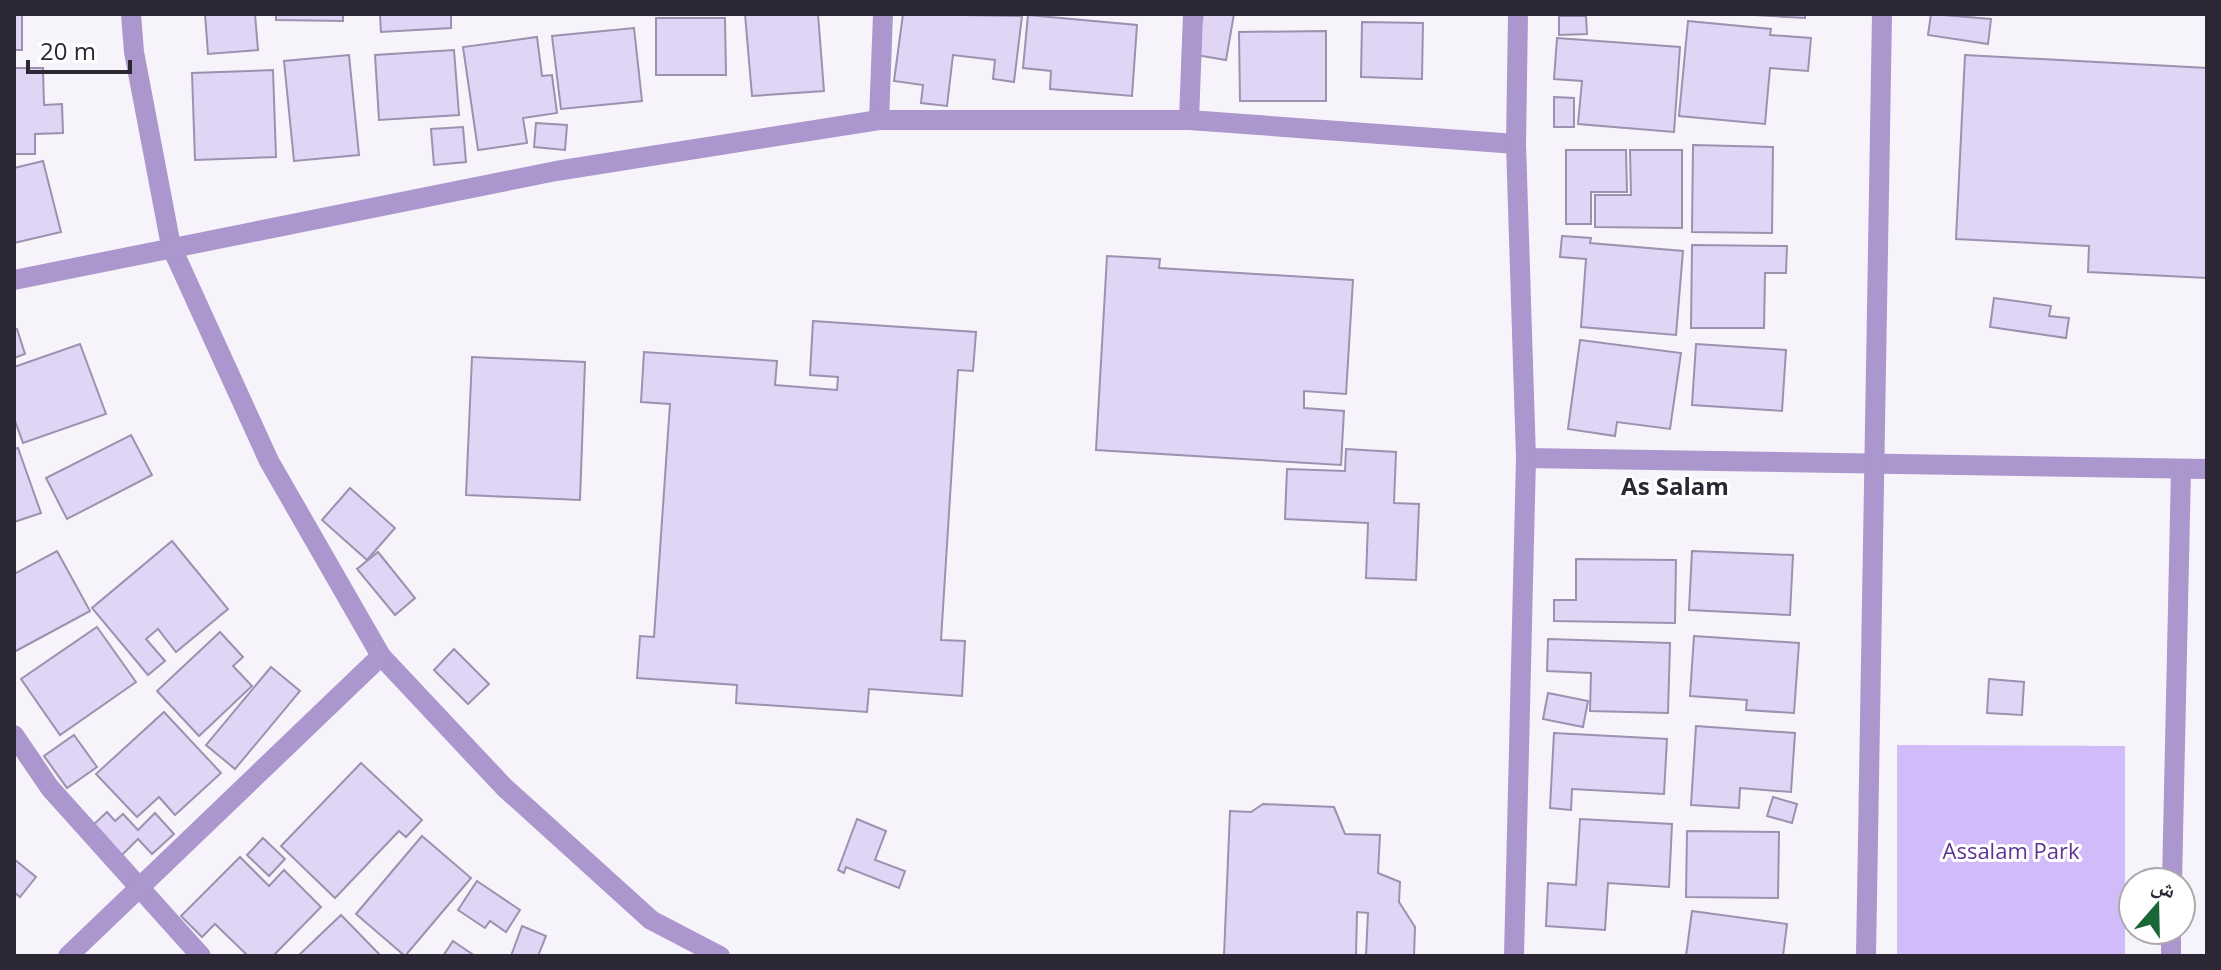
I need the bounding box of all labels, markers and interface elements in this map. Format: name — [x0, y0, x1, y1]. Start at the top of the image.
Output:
scale bar — [28, 24, 130, 74]
text: 20 m — [40, 34, 96, 67]
district label: As Salam — [1621, 469, 1729, 502]
park label: Assalam Park — [1943, 835, 2080, 865]
north arrow — [2117, 866, 2197, 946]
text: ش — [2148, 868, 2180, 904]

